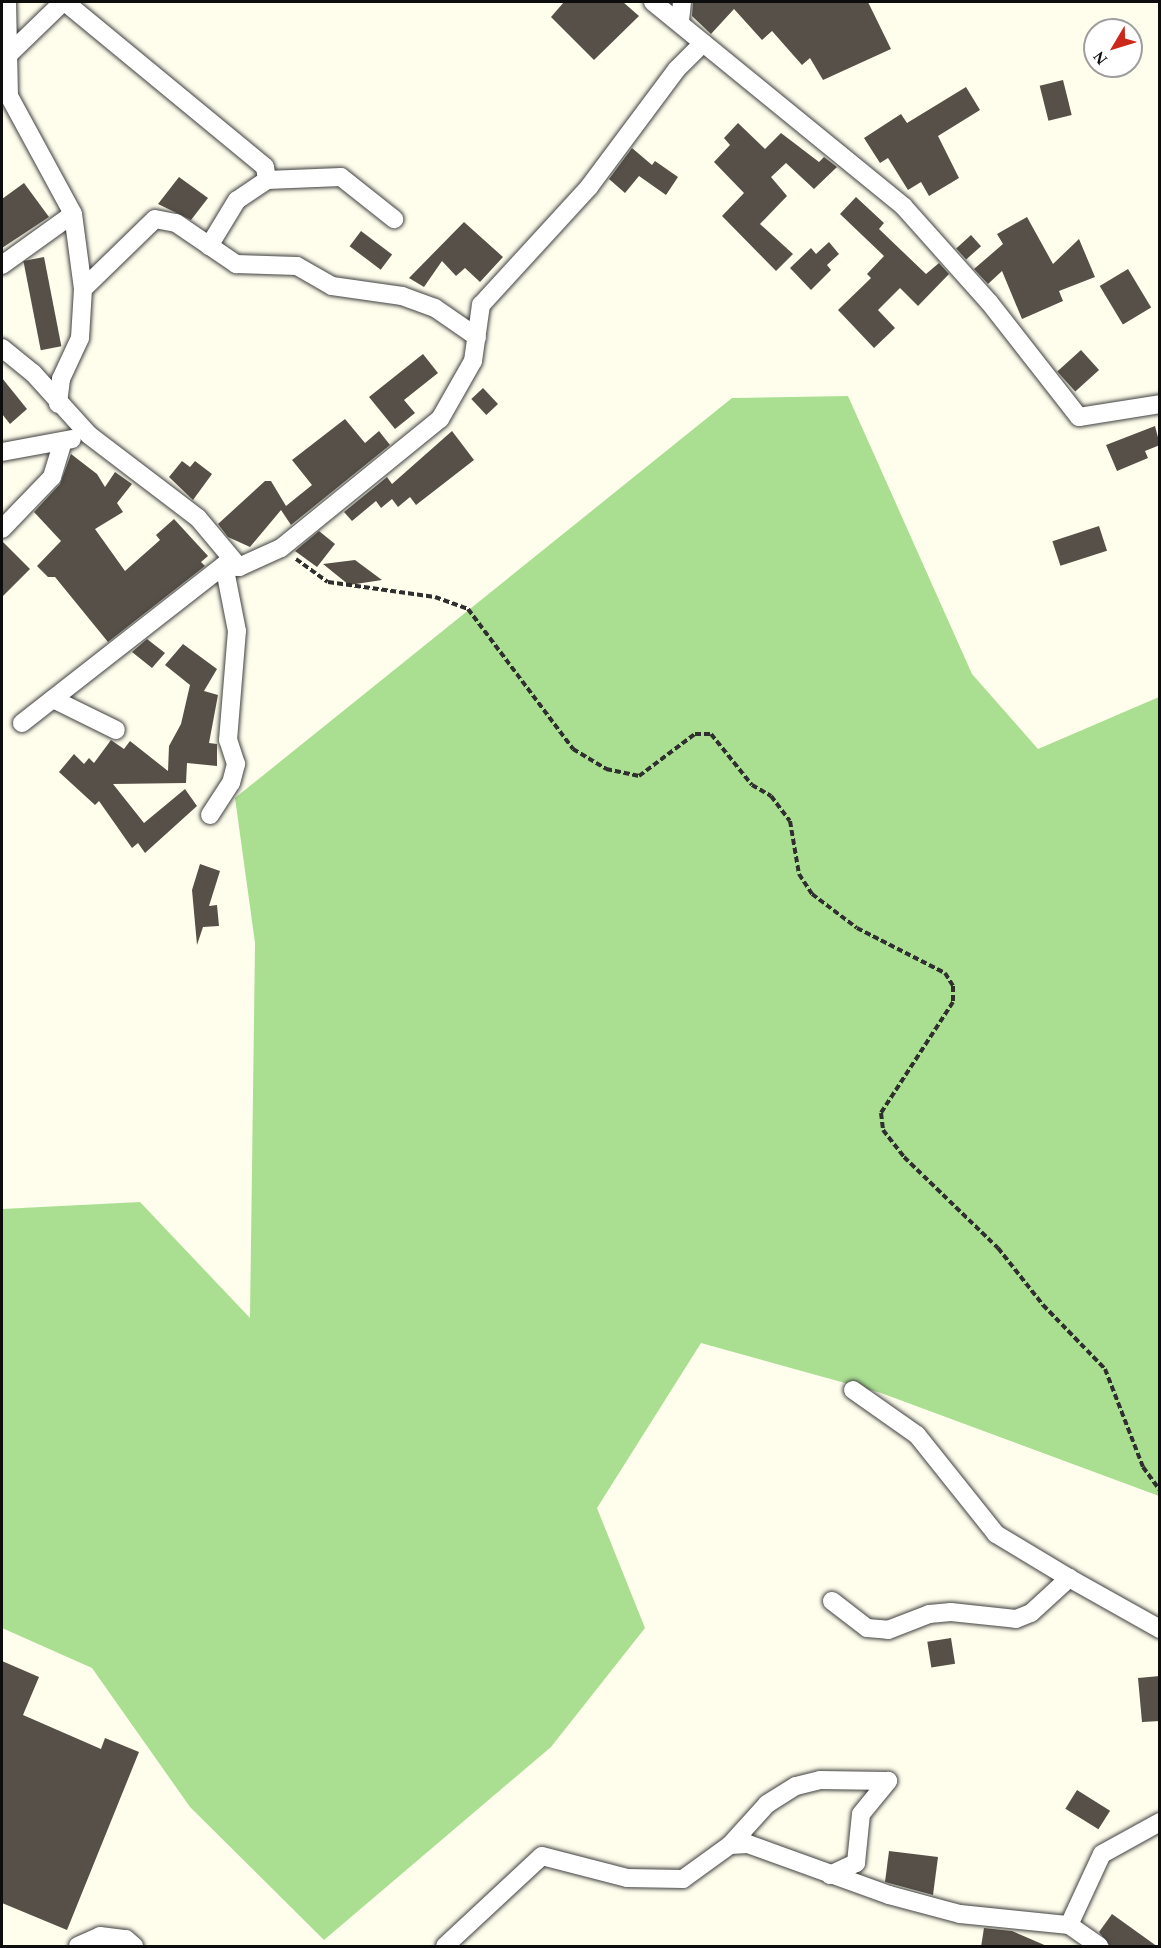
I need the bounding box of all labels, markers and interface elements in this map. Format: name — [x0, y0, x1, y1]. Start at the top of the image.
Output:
north arrow — [1083, 18, 1143, 78]
text: N — [1090, 48, 1110, 68]

